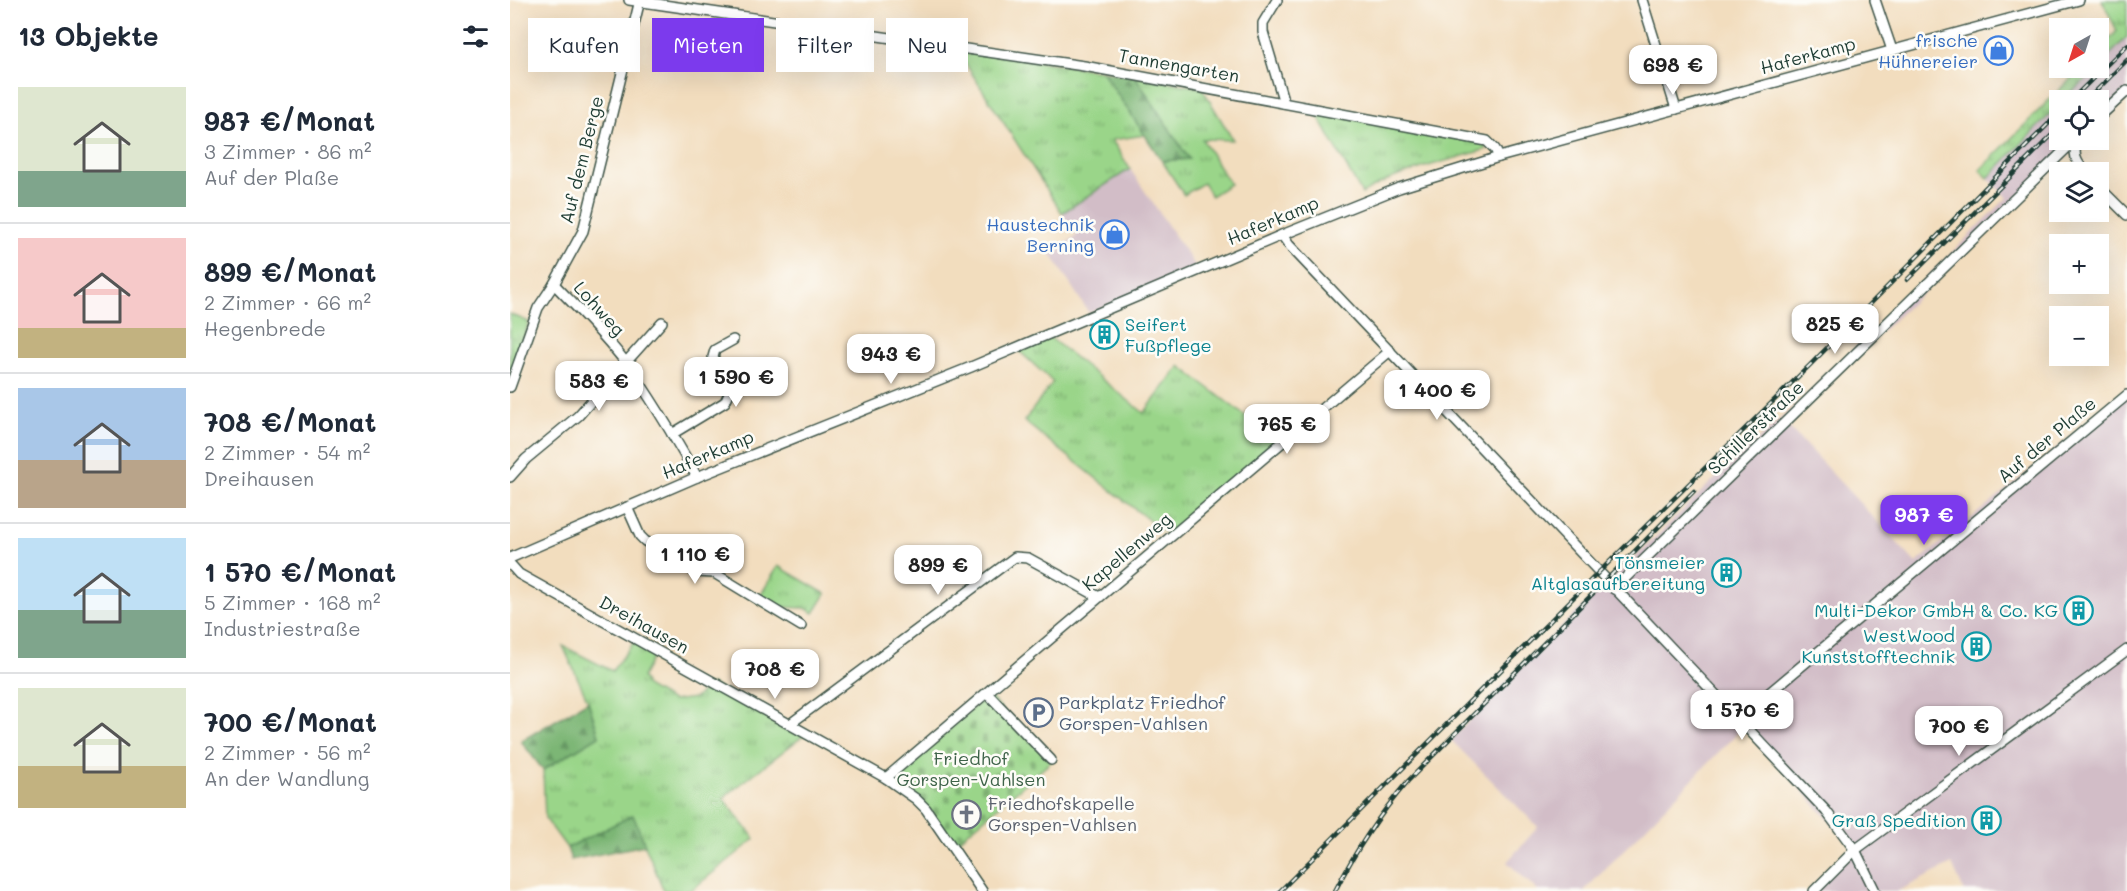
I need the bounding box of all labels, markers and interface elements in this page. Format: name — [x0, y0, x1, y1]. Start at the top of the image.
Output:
chip: Kaufen — [528, 18, 640, 72]
chip: Mieten — [652, 18, 764, 72]
chip: Filter — [776, 18, 874, 72]
chip: Neu — [886, 18, 968, 72]
north arrow — [2049, 18, 2109, 78]
map controls — [2049, 18, 2109, 366]
text: 13 Objekte — [18, 19, 158, 53]
icon: filters — [459, 20, 492, 53]
place label: frische Hühnereier — [1878, 28, 1978, 73]
street label: Haferkamp — [1758, 31, 1858, 79]
shop icon: frische Hühnereier — [1983, 35, 2015, 67]
street label: Tannengarten — [1117, 43, 1241, 87]
pin: 698 € — [1631, 45, 1715, 96]
text: 698 € — [1643, 51, 1703, 77]
button: locate — [2049, 90, 2109, 150]
street label: Auf dem Berge — [554, 93, 608, 226]
text: 987 €/Monat — [204, 104, 375, 138]
icon: home — [66, 111, 138, 183]
text: 3 Zimmer · 86 m² — [204, 138, 372, 164]
button: layers — [2049, 162, 2109, 222]
text: Auf der Plaße — [204, 164, 339, 190]
street label: Haferkamp — [1223, 190, 1322, 250]
place label: Haustechnik Berning — [987, 212, 1094, 257]
shop icon: Haustechnik Berning — [1099, 219, 1131, 251]
button: + — [2049, 234, 2109, 294]
text: 899 €/Monat — [204, 255, 376, 289]
icon: home — [66, 262, 138, 334]
street label: Lohweg — [569, 276, 631, 341]
text: 2 Zimmer · 66 m² — [204, 289, 371, 315]
pin: 825 € — [1793, 304, 1877, 355]
button: − — [2049, 306, 2109, 366]
text: 825 € — [1806, 310, 1864, 336]
place label: Seifert Fußpflege — [1125, 312, 1212, 357]
text: Hegenbrede — [204, 315, 326, 341]
building icon: Seifert Fußpflege — [1088, 319, 1120, 351]
pin: 943 € — [849, 334, 933, 385]
text: 943 € — [861, 340, 921, 366]
pin: 1 590 € — [681, 357, 791, 408]
pin: 583 € — [557, 361, 641, 412]
text: 1 590 € — [698, 363, 774, 389]
text: 583 € — [569, 367, 629, 393]
pin: 1 400 € — [1382, 370, 1492, 421]
street label: Schillerstraße — [1702, 375, 1809, 479]
text: 1 400 € — [1398, 376, 1476, 402]
street label: Auf der Plaße — [1992, 391, 2101, 488]
pin: 765 € — [1245, 404, 1329, 455]
text: 708 €/Monat — [204, 405, 376, 439]
text: 765 € — [1258, 410, 1316, 436]
icon: home — [66, 412, 138, 484]
street label: Haferkamp — [658, 424, 757, 484]
text: 2 Zimmer · 54 m² — [204, 439, 370, 465]
text: Dreihausen — [204, 465, 314, 491]
pin: 987 € — [1882, 495, 1966, 546]
text: 987 € — [1895, 501, 1953, 527]
street label: Kapellenweg — [1076, 507, 1176, 596]
pin: 1 110 € — [640, 534, 750, 585]
text: 1 110 € — [660, 540, 730, 566]
pin: 899 € — [896, 545, 980, 596]
place label: Tönsmeier Altglasaufbereitung — [1531, 550, 1705, 595]
text: 899 € — [908, 551, 968, 577]
text: 1 570 €/Monat — [204, 555, 396, 589]
building icon: Tönsmeier Altglasaufbereitung — [1710, 557, 1742, 589]
icon: home — [66, 562, 138, 634]
text: 5 Zimmer · 168 m² — [204, 589, 380, 615]
street label: Dreihausen — [595, 590, 694, 659]
building icon: Multi-Dekor GmbH & Co. KG — [2063, 595, 2095, 627]
place label: Multi-Dekor GmbH & Co. KG — [1814, 598, 2058, 622]
text: Industriestraße — [204, 615, 361, 641]
place label: WestWood Kunststofftechnik — [1801, 623, 1955, 668]
building icon: WestWood Kunststofftechnik — [1960, 630, 1992, 662]
pin: 708 € — [733, 649, 817, 700]
text: 708 € — [745, 655, 805, 681]
place label: Parkplatz Friedhof Gorspen-Vahlsen — [1059, 690, 1226, 735]
pin: 1 570 € — [1687, 690, 1797, 741]
text: 1 570 € — [1704, 696, 1780, 722]
parking icon: Parkplatz Friedhof Gorspen-Vahlsen — [1022, 697, 1054, 729]
text: 700 €/Monat — [204, 705, 377, 739]
pin: 700 € — [1917, 706, 2001, 757]
icon: home — [66, 712, 138, 784]
text: 700 € — [1929, 712, 1989, 738]
text: 2 Zimmer · 56 m² — [204, 739, 371, 765]
park label: Friedhof Gorspen-Vahlsen — [897, 746, 1045, 791]
text: An der Wandlung — [204, 765, 369, 791]
place label: Friedhofskapelle Gorspen-Vahlsen — [988, 791, 1137, 836]
church icon: Friedhofskapelle Gorspen-Vahlsen — [951, 798, 983, 830]
building icon: Graß Spedition — [1971, 805, 2003, 837]
place label: Graß Spedition — [1832, 808, 1966, 832]

